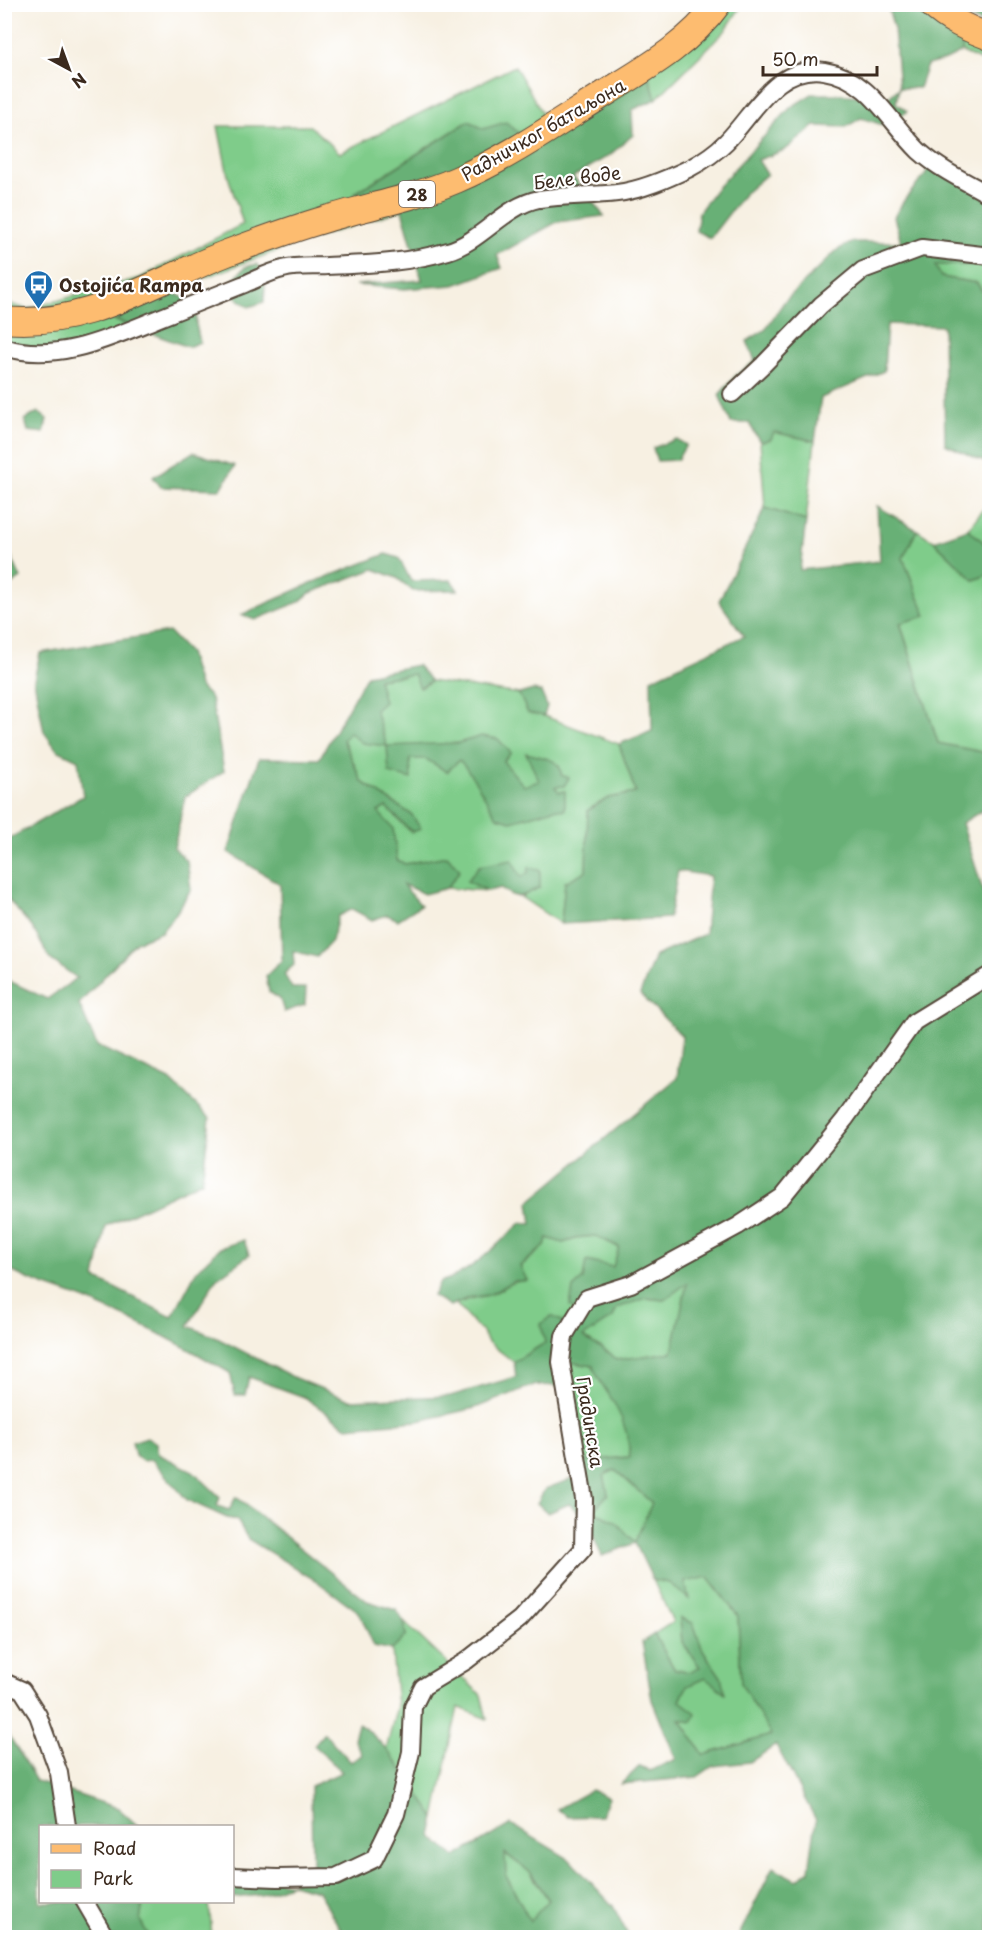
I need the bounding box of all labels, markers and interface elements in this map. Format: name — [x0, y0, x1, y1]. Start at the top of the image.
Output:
north arrow — [39, 39, 99, 99]
scale bar — [763, 39, 877, 77]
text: 50 m — [772, 45, 819, 72]
text: N — [67, 68, 92, 94]
street label: Радничког батаљона — [456, 71, 631, 187]
street label: Беле воде — [532, 158, 623, 196]
road number: 28 — [399, 181, 435, 207]
bus stop icon: Ostojića Rampa — [22, 268, 54, 310]
place label: Ostojića Rampa — [59, 271, 204, 298]
street label: Градинска — [570, 1375, 612, 1470]
legend — [39, 1825, 234, 1903]
text: Road — [93, 1834, 137, 1861]
text: Park — [93, 1864, 133, 1891]

